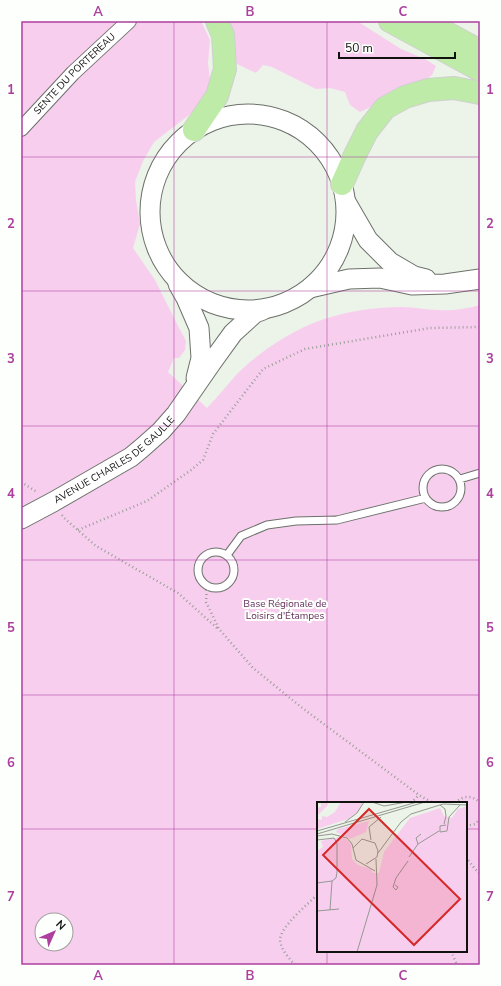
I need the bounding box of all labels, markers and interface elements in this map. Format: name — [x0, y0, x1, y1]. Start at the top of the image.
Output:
text: A — [93, 3, 103, 21]
text: B — [246, 3, 255, 21]
text: C — [399, 3, 408, 21]
street label: SENTE DU PORTEREAU — [31, 30, 119, 118]
scale bar — [339, 34, 455, 60]
text: 50 m — [345, 40, 373, 56]
text: 1 — [7, 81, 15, 99]
text: 1 — [486, 81, 494, 99]
text: 2 — [7, 215, 15, 233]
text: 2 — [486, 215, 494, 233]
text: 3 — [7, 350, 15, 368]
text: 3 — [486, 350, 494, 368]
street label: AVENUE CHARLES DE GAULLE — [51, 413, 178, 507]
text: 4 — [7, 485, 15, 503]
text: 4 — [486, 485, 494, 503]
park label: Base Régionale de Loisirs d'Étampes — [243, 597, 327, 623]
text: 5 — [7, 619, 15, 637]
text: 5 — [486, 619, 494, 637]
text: 6 — [7, 754, 15, 772]
text: 6 — [486, 754, 494, 772]
inset map — [317, 802, 467, 952]
text: 7 — [7, 888, 15, 906]
text: 7 — [486, 888, 494, 906]
north arrow — [34, 912, 74, 952]
text: N — [53, 917, 69, 933]
text: A — [93, 967, 103, 985]
text: B — [246, 967, 255, 985]
text: C — [399, 967, 408, 985]

